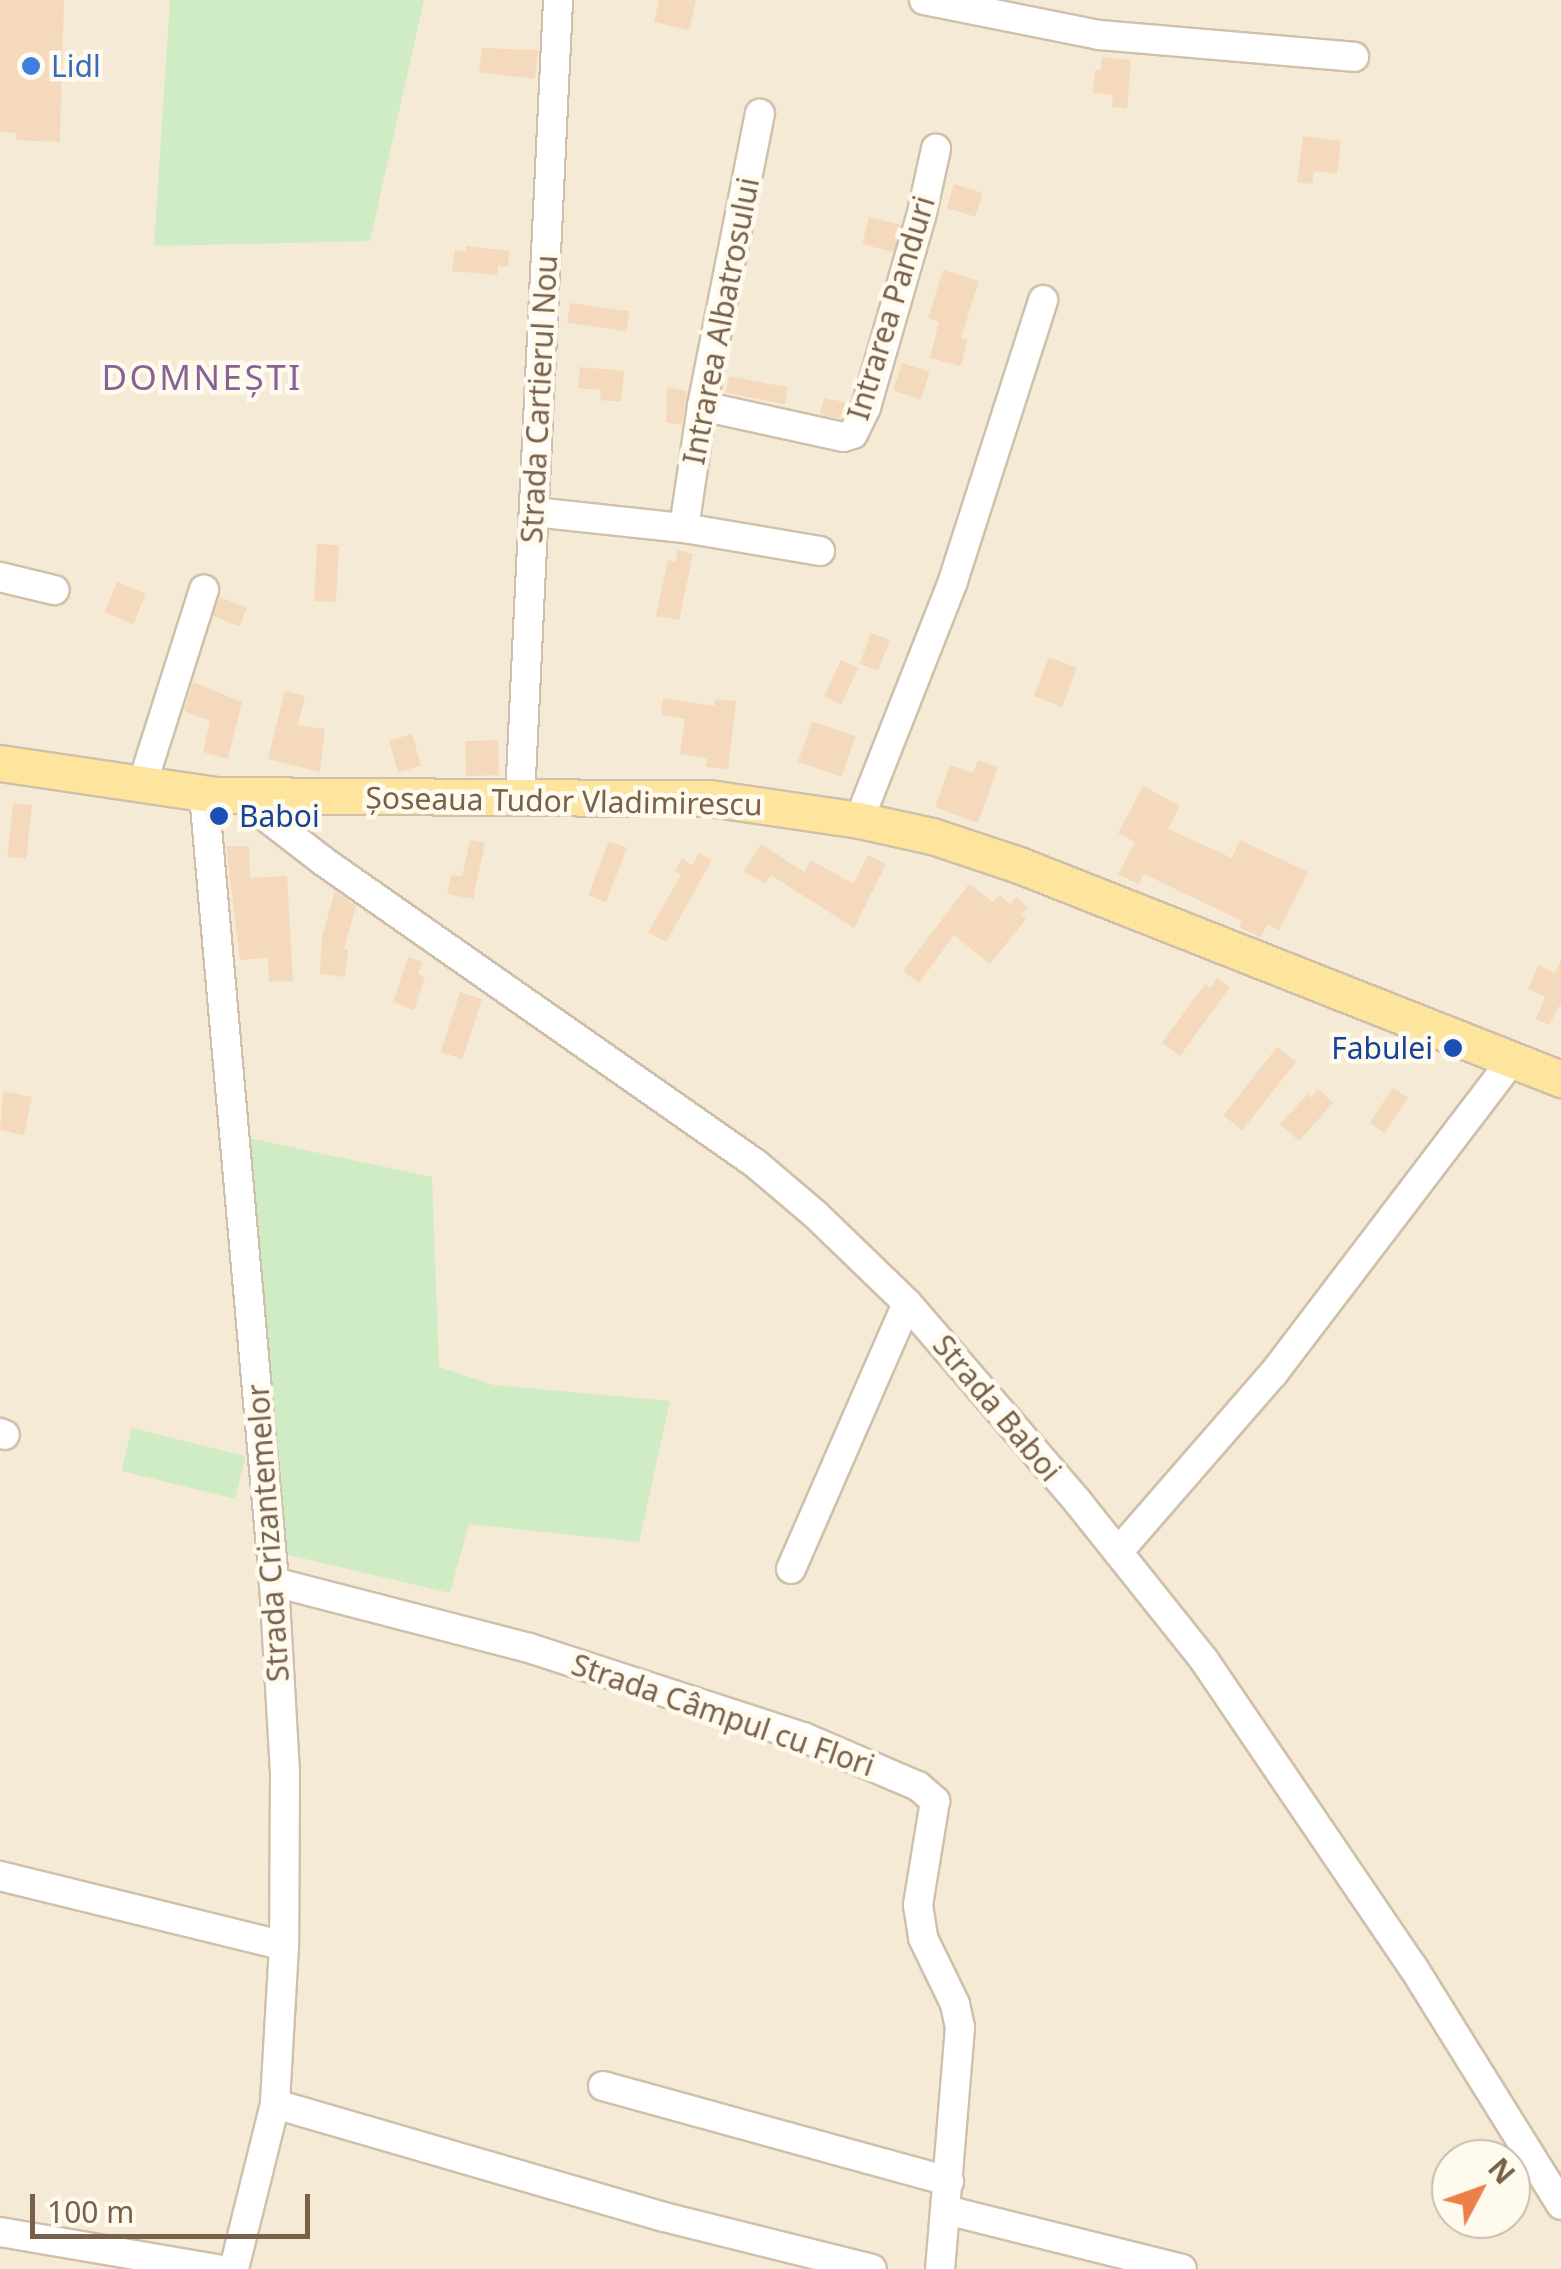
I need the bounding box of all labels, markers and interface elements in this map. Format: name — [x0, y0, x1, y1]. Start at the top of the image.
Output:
place label: Lidl — [51, 48, 101, 84]
marker: Lidl — [20, 55, 42, 77]
street label: Intrarea Albatrosului — [676, 175, 766, 467]
street label: Intrarea Panduri — [840, 192, 942, 424]
street label: Strada Cartierul Nou — [513, 254, 565, 544]
district label: DOMNEȘTI — [101, 356, 303, 398]
street label: Șoseaua Tudor Vladimirescu — [365, 780, 763, 822]
place label: Baboi — [239, 798, 320, 834]
marker: Baboi — [208, 805, 230, 827]
place label: Fabulei — [1331, 1030, 1433, 1066]
marker: Fabulei — [1442, 1037, 1464, 1059]
street label: Strada Baboi — [925, 1328, 1069, 1488]
street label: Strada Crizantemelor — [240, 1383, 296, 1683]
street label: Strada Câmpul cu Flori — [567, 1646, 879, 1784]
north arrow — [1431, 2139, 1531, 2239]
text: N — [1480, 2150, 1524, 2192]
scale bar — [35, 2174, 315, 2236]
text: 100 m — [47, 2191, 134, 2232]

